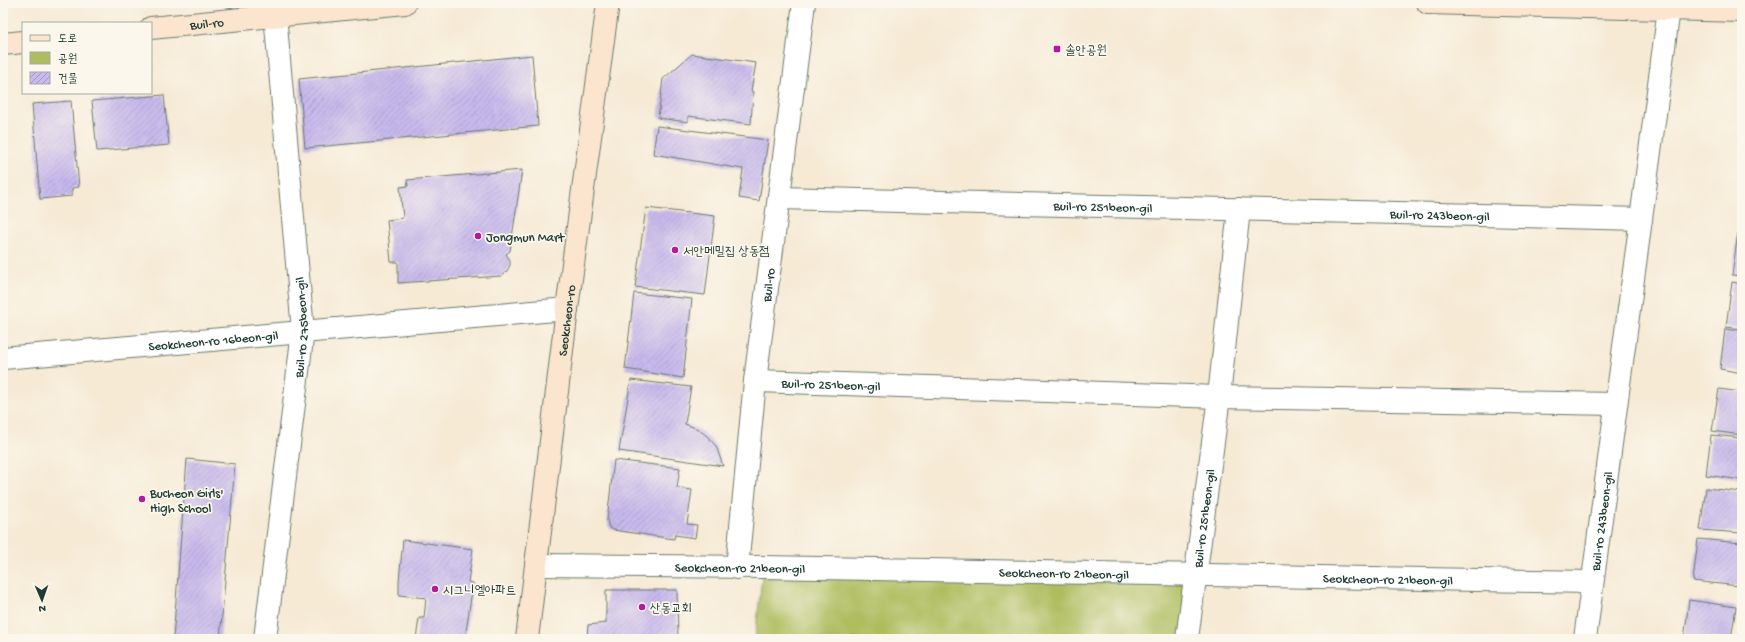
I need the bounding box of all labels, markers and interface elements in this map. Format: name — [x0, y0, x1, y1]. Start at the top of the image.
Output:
street label: Buil-ro — [188, 16, 225, 34]
legend — [22, 22, 152, 94]
text: 도로 — [58, 33, 77, 47]
place label: 솔안공원 — [1065, 43, 1107, 59]
marker: 솔안공원 — [1052, 44, 1062, 54]
text: 공원 — [58, 53, 77, 67]
text: 건물 — [58, 73, 78, 87]
street label: Buil-ro 251beon-gil — [1052, 200, 1153, 217]
street label: Buil-ro 243beon-gil — [1389, 208, 1490, 225]
marker: Jongmun Mart — [473, 231, 483, 241]
place label: Jongmun Mart — [486, 231, 566, 246]
marker: 서안메밀집 상동점 — [670, 245, 680, 255]
place label: 서안메밀집 상동점 — [683, 245, 770, 260]
street label: Buil-ro — [760, 267, 780, 304]
street label: Buil-ro 275beon-gil — [292, 276, 313, 380]
street label: Seokcheon-ro — [556, 284, 580, 357]
street label: Seokcheon-ro 16beon-gil — [148, 329, 279, 355]
street label: Buil-ro 251beon-gil — [780, 377, 881, 395]
street label: Buil-ro 251beon-gil — [1191, 468, 1219, 570]
street label: Buil-ro 243beon-gil — [1589, 471, 1617, 573]
place label: Bucheon Girls' High School — [149, 487, 223, 517]
marker: Bucheon Girls' High School — [137, 494, 147, 504]
street label: Seokcheon-ro 21beon-gil — [675, 561, 805, 578]
street label: Seokcheon-ro 21beon-gil — [999, 566, 1129, 584]
street label: Seokcheon-ro 21beon-gil — [1323, 572, 1453, 589]
north arrow — [22, 580, 62, 620]
marker: 시그니엘아파트 — [430, 584, 440, 594]
place label: 시그니엘아파트 — [443, 584, 516, 599]
text: N — [38, 602, 46, 614]
marker: 산동교회 — [637, 602, 647, 612]
place label: 산동교회 — [650, 602, 692, 617]

